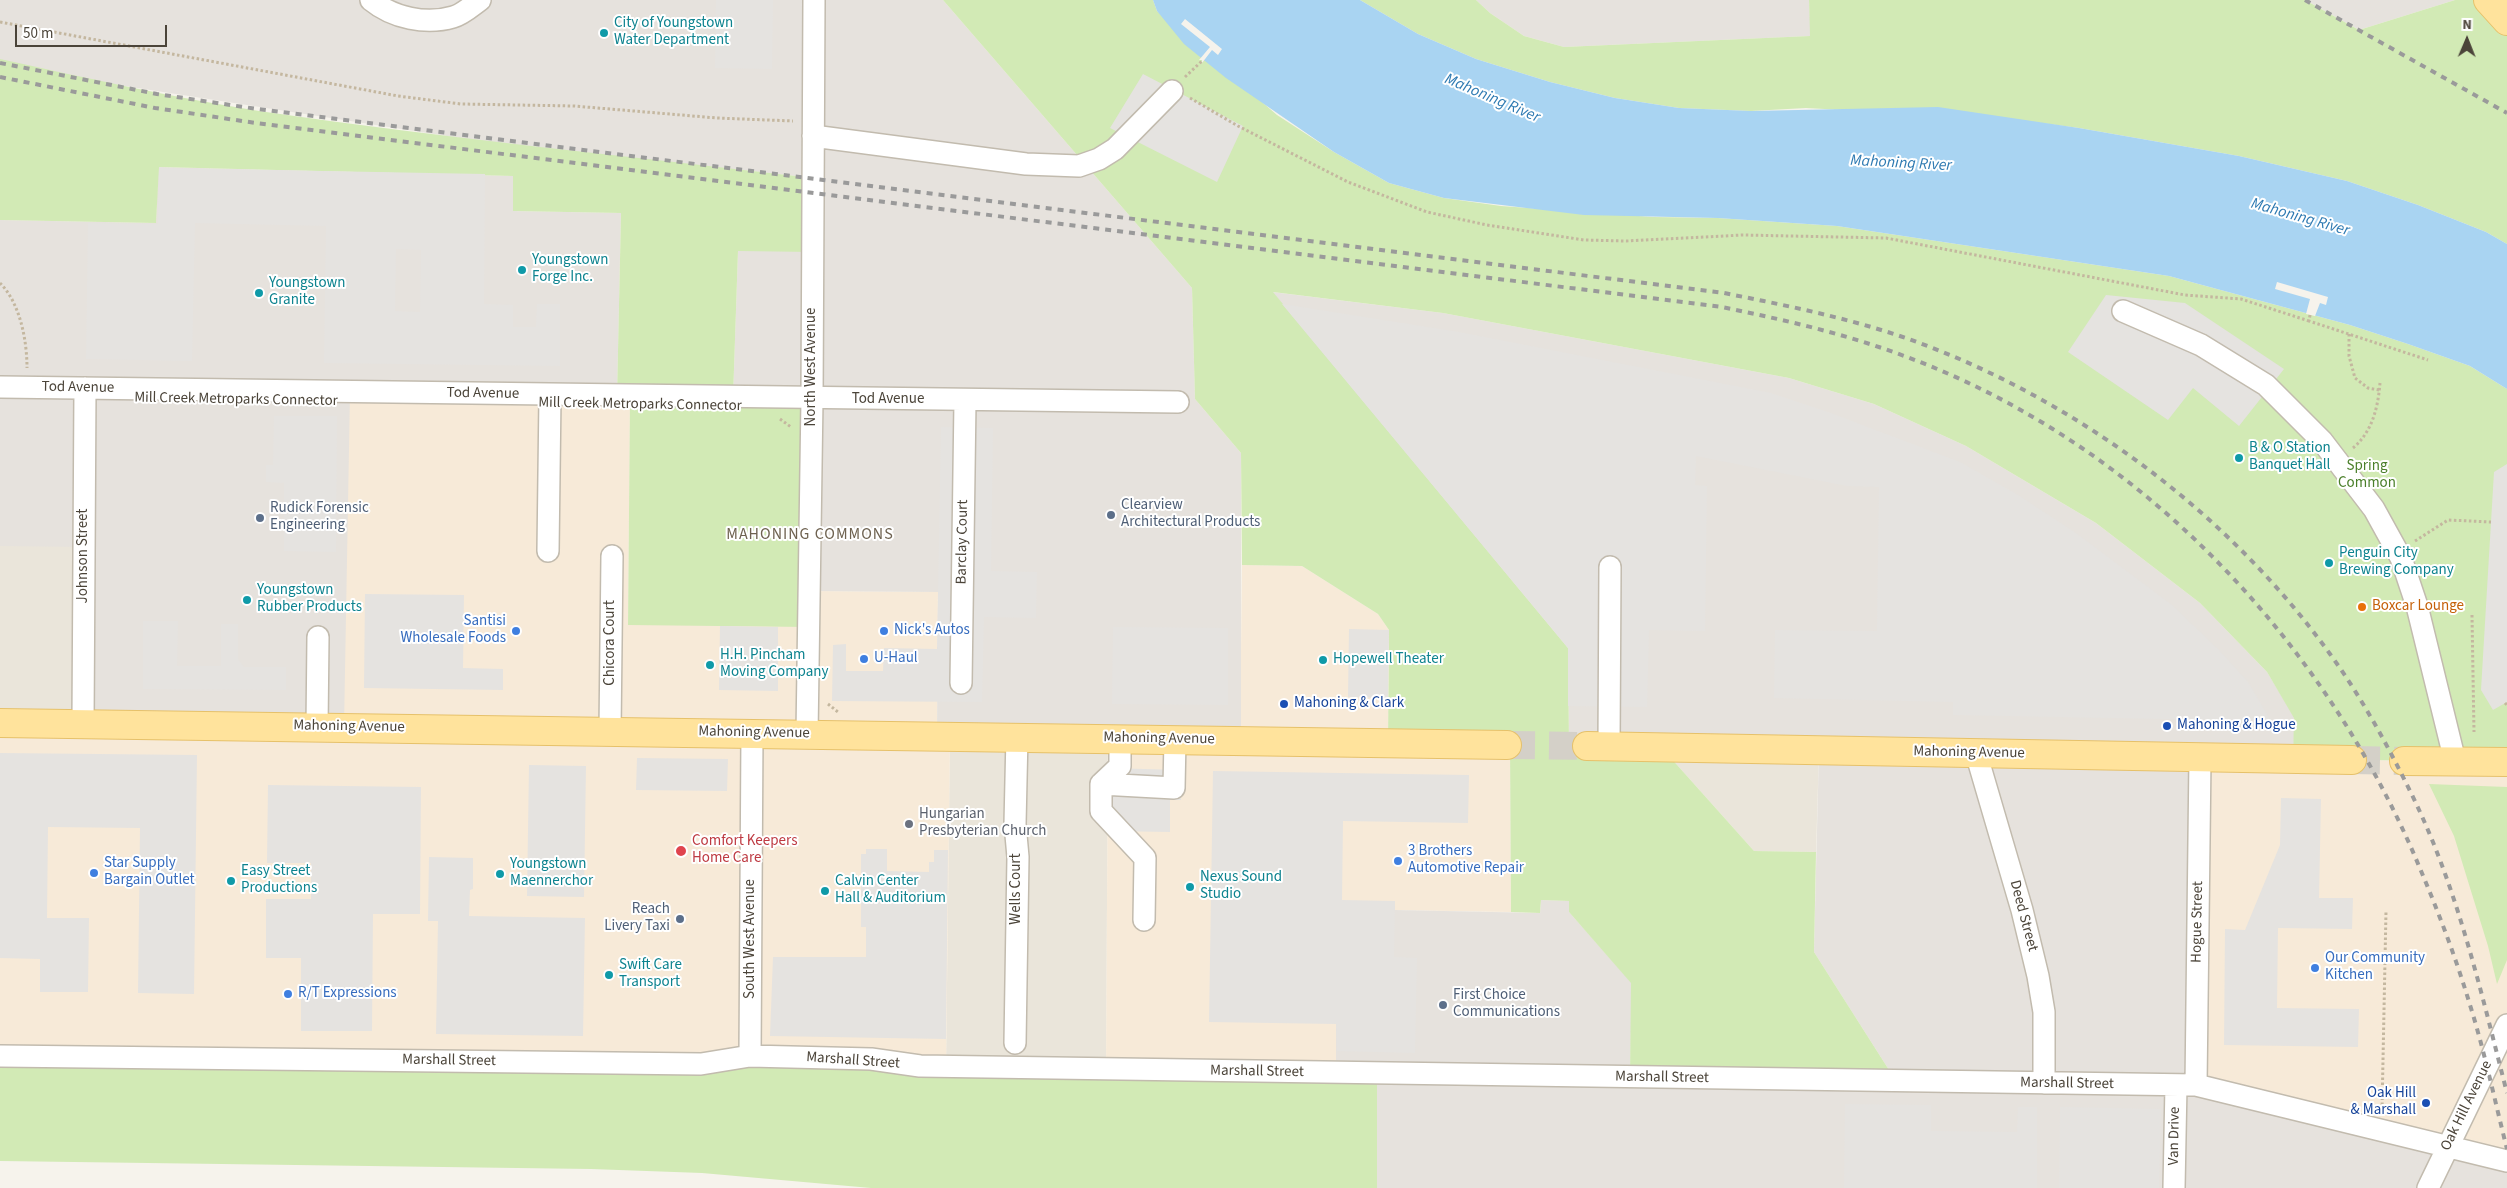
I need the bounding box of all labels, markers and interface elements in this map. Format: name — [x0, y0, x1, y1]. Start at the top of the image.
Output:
scale bar — [18, 15, 170, 47]
place label: City of Youngstown Water Department — [614, 15, 733, 50]
north arrow — [2442, 15, 2492, 65]
text: N — [2462, 15, 2472, 35]
text: 50 m — [23, 23, 53, 44]
marker: City of Youngstown Water Department — [598, 27, 610, 39]
water label: Mahoning River — [1441, 70, 1543, 128]
water label: Mahoning River — [1850, 152, 1952, 176]
water label: Mahoning River — [2248, 195, 2352, 241]
place label: Youngstown Forge Inc. — [532, 252, 608, 287]
marker: Youngstown Forge Inc. — [516, 264, 528, 276]
place label: Youngstown Granite — [269, 275, 345, 310]
marker: Youngstown Granite — [253, 287, 265, 299]
street label: North West Avenue — [803, 308, 821, 426]
street label: Tod Avenue — [41, 378, 115, 398]
street label: Tod Avenue — [446, 384, 520, 404]
street label: Mill Creek Metroparks Connector — [134, 389, 338, 411]
street label: Tod Avenue — [852, 391, 924, 409]
street label: Mill Creek Metroparks Connector — [538, 394, 742, 416]
place label: B & O Station Banquet Hall — [2249, 440, 2331, 475]
marker: B & O Station Banquet Hall — [2233, 452, 2245, 464]
park label: Spring Common — [2338, 458, 2396, 493]
place label: Clearview Architectural Products — [1121, 497, 1260, 532]
street label: Barclay Court — [953, 499, 973, 585]
place label: Rudick Forensic Engineering — [270, 500, 369, 535]
street label: Johnson Street — [75, 509, 93, 603]
marker: Clearview Architectural Products — [1105, 509, 1117, 521]
marker: Rudick Forensic Engineering — [254, 512, 266, 524]
district label: MAHONING COMMONS — [724, 525, 896, 545]
place label: Penguin City Brewing Company — [2339, 545, 2454, 580]
marker: Penguin City Brewing Company — [2323, 557, 2335, 569]
place label: Youngstown Rubber Products — [257, 582, 362, 617]
marker: Youngstown Rubber Products — [241, 594, 253, 606]
place label: Boxcar Lounge — [2372, 598, 2464, 616]
street label: Chicora Court — [602, 600, 620, 686]
marker: Boxcar Lounge — [2356, 601, 2368, 613]
place label: Santisi Wholesale Foods — [400, 613, 506, 648]
place label: Nick's Autos — [894, 622, 970, 640]
marker: Santisi Wholesale Foods — [510, 625, 522, 637]
marker: Nick's Autos — [878, 625, 890, 637]
place label: H.H. Pincham Moving Company — [720, 647, 828, 682]
place label: U-Haul — [874, 650, 918, 668]
place label: Hopewell Theater — [1333, 651, 1444, 669]
marker: U-Haul — [858, 653, 870, 665]
marker: Hopewell Theater — [1317, 654, 1329, 666]
marker: H.H. Pincham Moving Company — [704, 659, 716, 671]
place label: Mahoning & Clark — [1294, 695, 1404, 713]
marker: Mahoning & Clark — [1278, 698, 1290, 710]
street label: Mahoning Avenue — [293, 717, 405, 737]
place label: Mahoning & Hogue — [2177, 717, 2296, 735]
marker: Mahoning & Hogue — [2161, 720, 2173, 732]
street label: Mahoning Avenue — [698, 723, 810, 743]
street label: Mahoning Avenue — [1103, 729, 1215, 749]
street label: Mahoning Avenue — [1913, 743, 2025, 763]
place label: Hungarian Presbyterian Church — [919, 806, 1046, 841]
marker: Hungarian Presbyterian Church — [903, 818, 915, 830]
place label: Comfort Keepers Home Care — [692, 833, 797, 868]
place label: 3 Brothers Automotive Repair — [1408, 843, 1524, 878]
marker: Comfort Keepers Home Care — [674, 844, 688, 858]
street label: Wells Court — [1008, 853, 1026, 925]
place label: Star Supply Bargain Outlet — [104, 855, 195, 890]
marker: 3 Brothers Automotive Repair — [1392, 855, 1404, 867]
place label: Youngstown Maennerchor — [510, 856, 593, 891]
place label: Easy Street Productions — [241, 863, 317, 898]
marker: Star Supply Bargain Outlet — [88, 867, 100, 879]
marker: Youngstown Maennerchor — [494, 868, 506, 880]
place label: Nexus Sound Studio — [1200, 869, 1282, 904]
place label: Calvin Center Hall & Auditorium — [835, 873, 946, 908]
marker: Easy Street Productions — [225, 875, 237, 887]
street label: Deed Street — [2005, 878, 2041, 954]
street label: South West Avenue — [742, 879, 760, 999]
marker: Nexus Sound Studio — [1184, 881, 1196, 893]
street label: Hogue Street — [2188, 881, 2208, 963]
marker: Calvin Center Hall & Auditorium — [819, 885, 831, 897]
place label: Reach Livery Taxi — [604, 901, 670, 936]
marker: Reach Livery Taxi — [674, 913, 686, 925]
place label: Our Community Kitchen — [2325, 950, 2425, 985]
place label: Swift Care Transport — [619, 957, 682, 992]
marker: Our Community Kitchen — [2309, 962, 2321, 974]
marker: Swift Care Transport — [603, 969, 615, 981]
place label: R/T Expressions — [298, 985, 397, 1003]
place label: First Choice Communications — [1453, 987, 1560, 1022]
marker: R/T Expressions — [282, 988, 294, 1000]
marker: First Choice Communications — [1437, 999, 1449, 1011]
street label: Marshall Street — [806, 1049, 900, 1073]
street label: Marshall Street — [402, 1051, 496, 1071]
street label: Oak Hill Avenue — [2437, 1058, 2497, 1154]
street label: Marshall Street — [1210, 1062, 1304, 1082]
street label: Marshall Street — [1615, 1068, 1709, 1088]
street label: Marshall Street — [2020, 1074, 2114, 1094]
place label: Oak Hill & Marshall — [2351, 1085, 2416, 1120]
marker: Oak Hill & Marshall — [2420, 1097, 2432, 1109]
street label: Van Drive — [2165, 1107, 2185, 1165]

